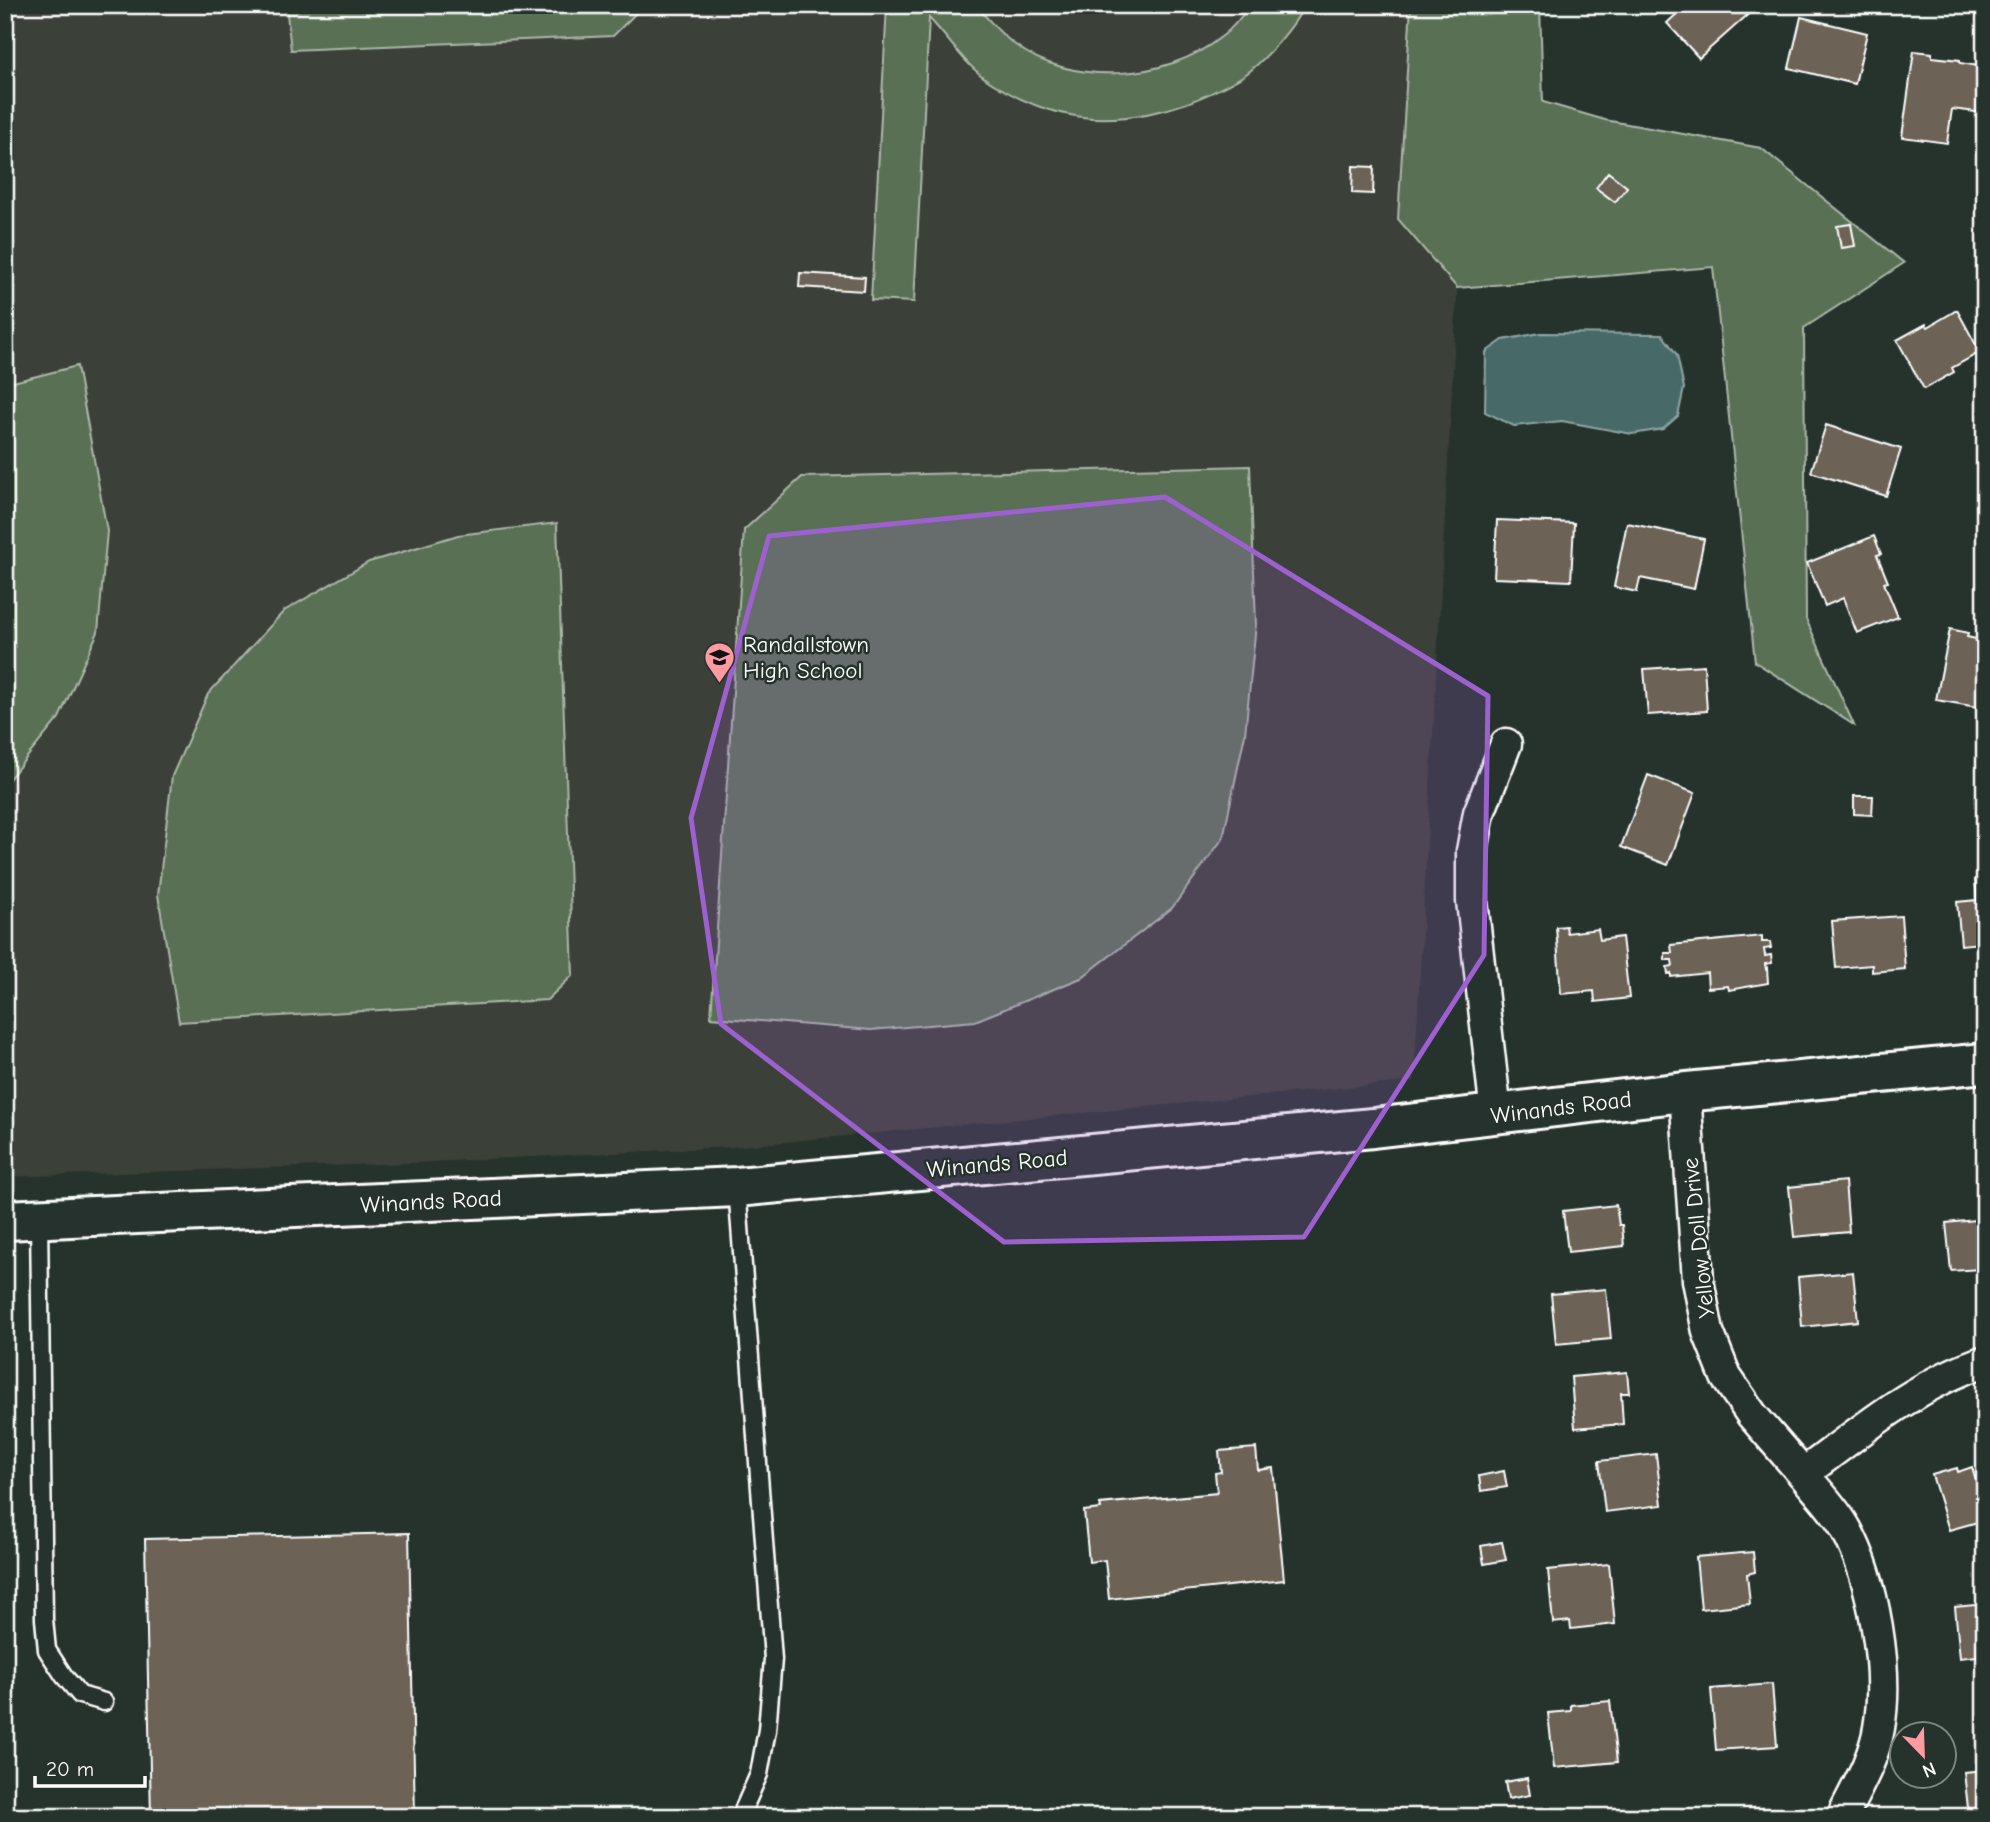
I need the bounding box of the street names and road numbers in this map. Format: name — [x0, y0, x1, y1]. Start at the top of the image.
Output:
street label: Winands Road — [1489, 1085, 1633, 1130]
street label: Winands Road — [925, 1144, 1069, 1183]
street label: Yellow Doll Drive — [1677, 1156, 1720, 1320]
street label: Winands Road — [360, 1184, 502, 1219]

